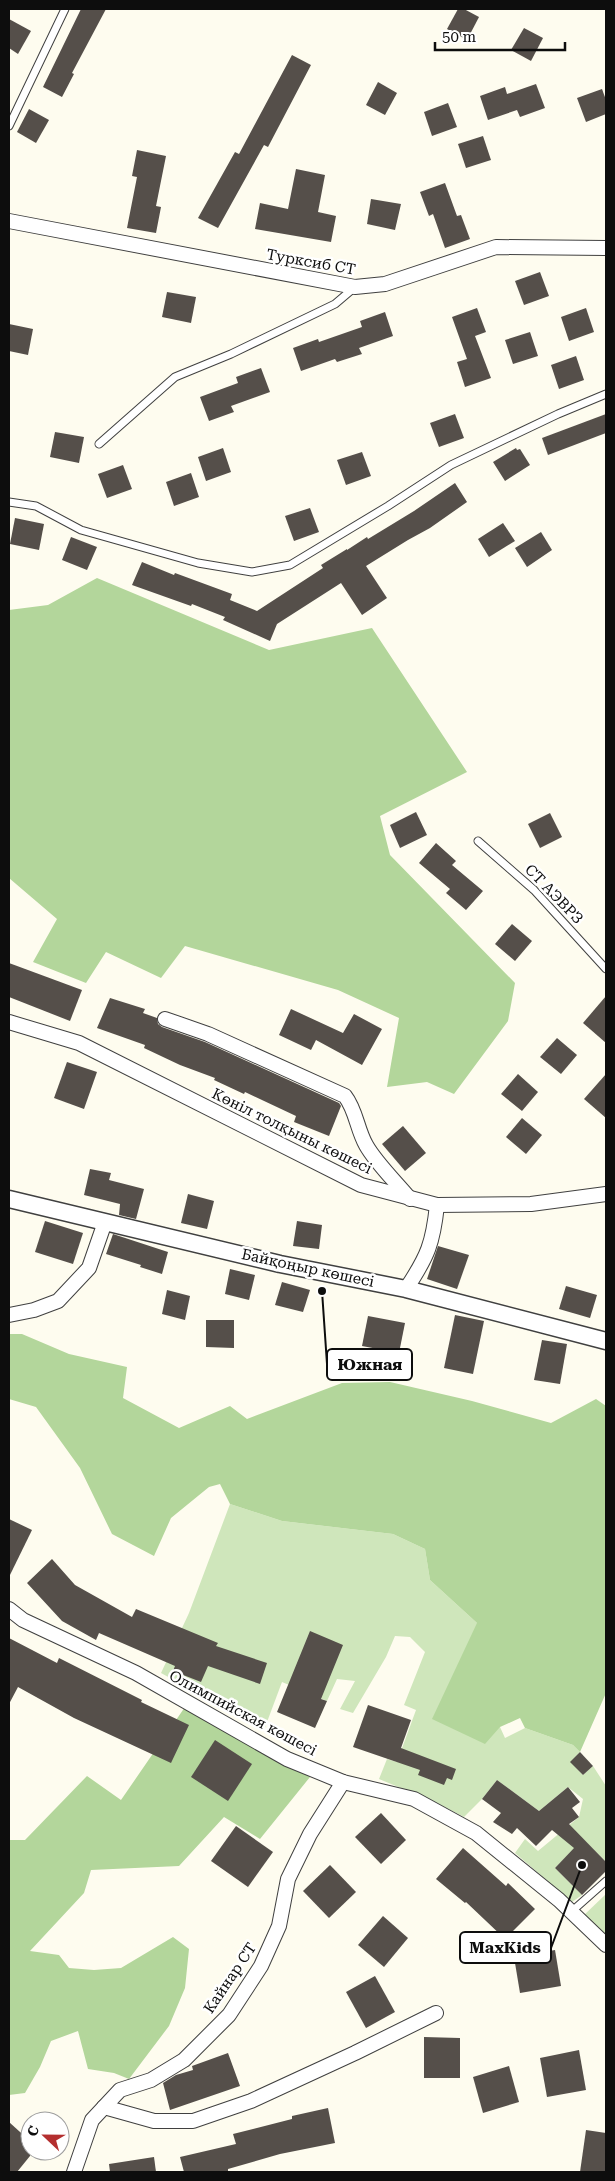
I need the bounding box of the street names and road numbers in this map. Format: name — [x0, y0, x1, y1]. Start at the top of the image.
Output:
street label: Турксиб СТ — [265, 245, 357, 279]
street label: СТ АЭВРЗ — [521, 860, 587, 928]
street label: Көніл толқыны көшесі — [209, 1084, 375, 1178]
street label: Байқоңыр көшесі — [240, 1245, 376, 1291]
street label: Олимпийская көшесі — [166, 1666, 320, 1760]
street label: Кайнар СТ — [200, 1939, 260, 2017]

